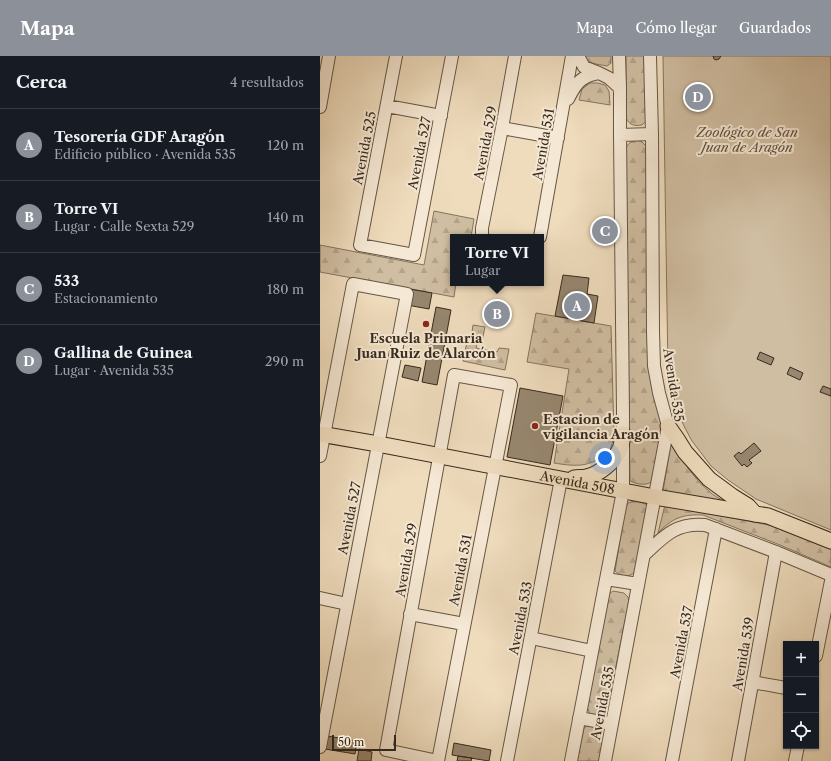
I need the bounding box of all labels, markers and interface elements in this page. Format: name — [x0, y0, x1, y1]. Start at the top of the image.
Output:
text: Mapa — [20, 17, 75, 40]
text: Mapa — [576, 19, 613, 37]
text: Cómo llegar — [635, 19, 717, 37]
text: Guardados — [739, 19, 811, 37]
text: Cerca — [16, 72, 67, 92]
text: 4 resultados — [230, 74, 304, 90]
pin: D — [685, 82, 711, 112]
street label: Avenida 529 — [470, 105, 500, 182]
street label: Avenida 531 — [529, 106, 557, 182]
street label: Avenida 525 — [349, 110, 379, 187]
street label: Avenida 527 — [404, 115, 434, 192]
park label: Zoológico de San Juan de Aragón — [695, 124, 798, 155]
text: Tesorería GDF Aragón — [54, 127, 225, 146]
text: A — [24, 137, 34, 153]
text: 120 m — [267, 137, 304, 153]
text: Edificio público · Avenida 535 — [54, 146, 236, 162]
text: Torre VI — [54, 199, 118, 218]
text: B — [24, 209, 34, 225]
text: 140 m — [267, 209, 304, 225]
pin: C — [592, 216, 618, 246]
text: Lugar · Calle Sexta 529 — [54, 218, 194, 234]
popup — [450, 234, 544, 286]
text: Torre VI — [465, 243, 529, 262]
text: Lugar — [465, 262, 501, 278]
text: 533 — [54, 271, 79, 290]
text: C — [24, 281, 34, 297]
text: 180 m — [267, 281, 304, 297]
text: Estacionamiento — [54, 290, 158, 306]
pin: A — [564, 291, 590, 321]
pin: B — [484, 299, 510, 329]
marker: Escuela Primaria Juan Ruiz de Alarcón — [421, 319, 431, 329]
place label: Escuela Primaria Juan Ruiz de Alarcón — [354, 330, 496, 361]
text: Gallina de Guinea — [54, 343, 192, 362]
street label: Avenida 535 — [660, 346, 688, 423]
text: D — [23, 353, 35, 369]
text: 290 m — [265, 353, 304, 369]
text: Lugar · Avenida 535 — [54, 362, 174, 378]
place label: Estacion de vigilancia Aragón — [542, 411, 659, 442]
marker: Estacion de vigilancia Aragón — [530, 421, 540, 431]
your location — [595, 448, 615, 468]
street label: Avenida 508 — [538, 467, 616, 497]
street label: Avenida 527 — [334, 480, 364, 557]
street label: Avenida 529 — [391, 522, 420, 599]
street label: Avenida 531 — [445, 532, 475, 608]
street label: Avenida 533 — [505, 580, 535, 657]
street label: Avenida 537 — [666, 604, 696, 681]
street label: Avenida 539 — [728, 616, 757, 693]
map controls — [783, 641, 819, 749]
button: + — [783, 641, 819, 677]
street label: Avenida 535 — [587, 665, 617, 742]
button: − — [783, 677, 819, 713]
button: locate — [783, 713, 819, 749]
scale bar — [332, 733, 396, 752]
text: 50 m — [338, 735, 364, 749]

